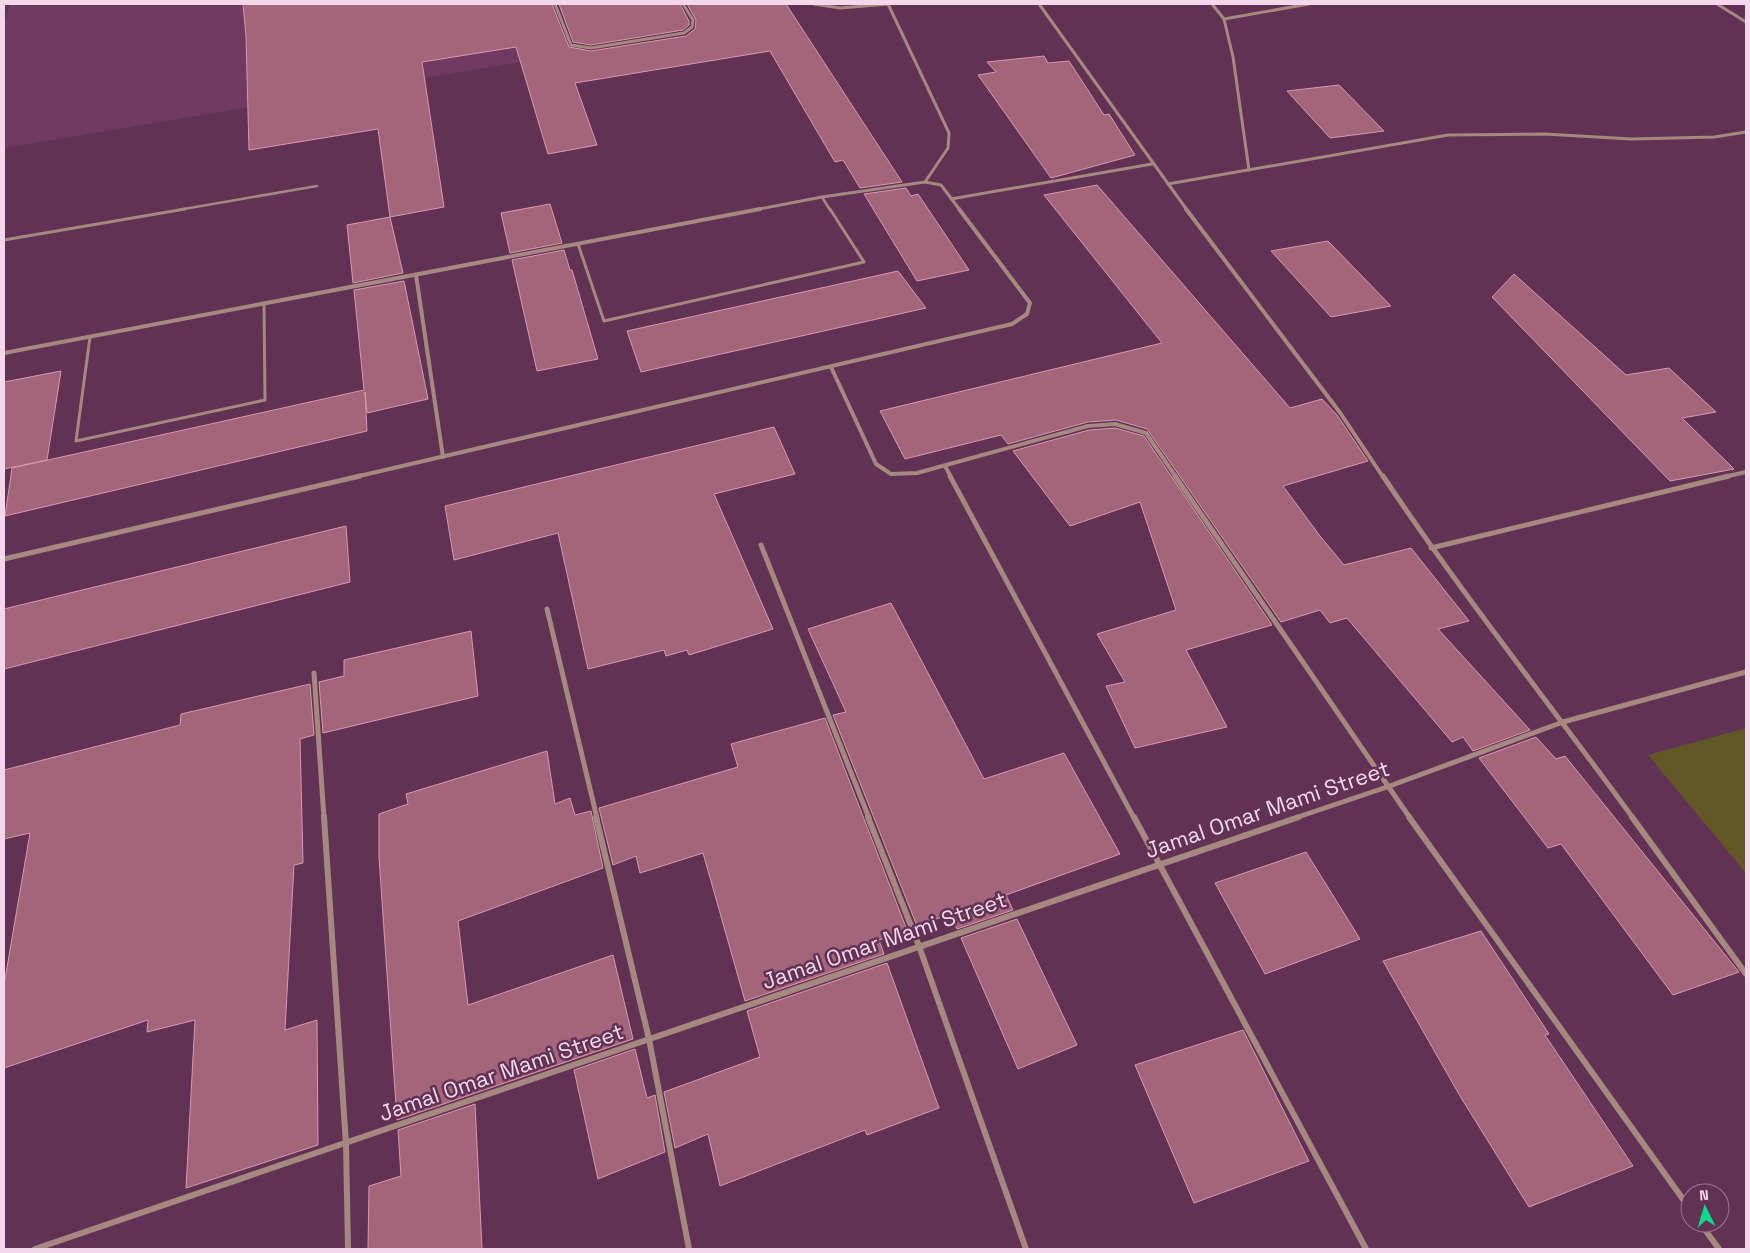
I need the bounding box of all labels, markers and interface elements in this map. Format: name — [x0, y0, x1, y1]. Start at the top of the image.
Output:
street label: Jamal Omar Mami Street — [1141, 754, 1393, 864]
street label: Jamal Omar Mami Street — [758, 885, 1010, 995]
street label: Jamal Omar Mami Street — [375, 1017, 627, 1127]
north arrow — [1680, 1183, 1730, 1233]
text: N — [1698, 1186, 1709, 1204]

